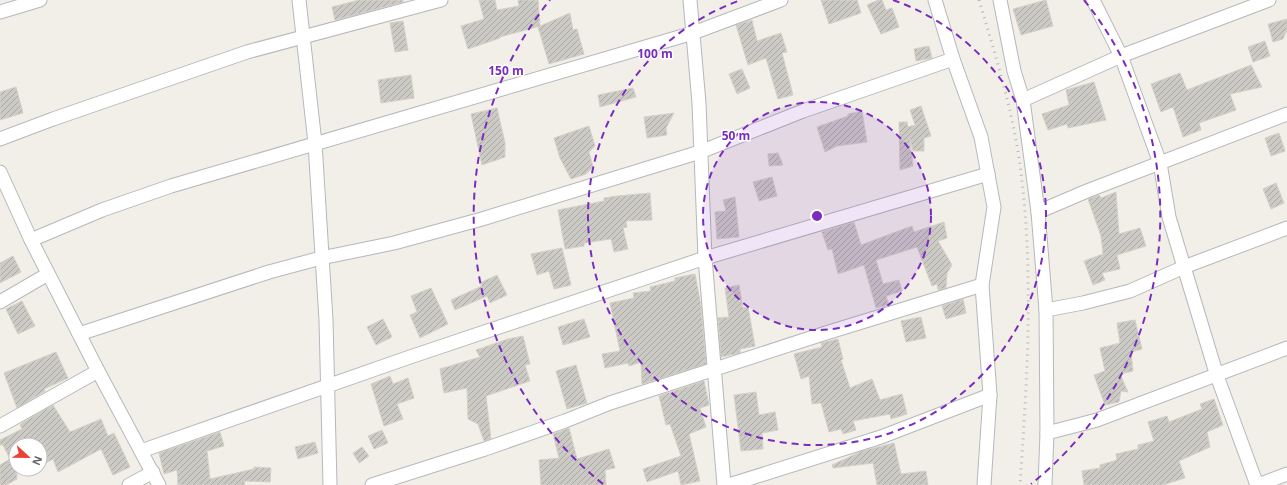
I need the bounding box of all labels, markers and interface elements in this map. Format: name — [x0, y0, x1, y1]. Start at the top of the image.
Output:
text: 100 m — [637, 45, 673, 62]
text: 150 m — [488, 62, 524, 79]
text: 50 m — [722, 127, 750, 144]
centre of rings — [810, 209, 824, 223]
north arrow — [8, 437, 48, 477]
text: N — [29, 454, 46, 468]

